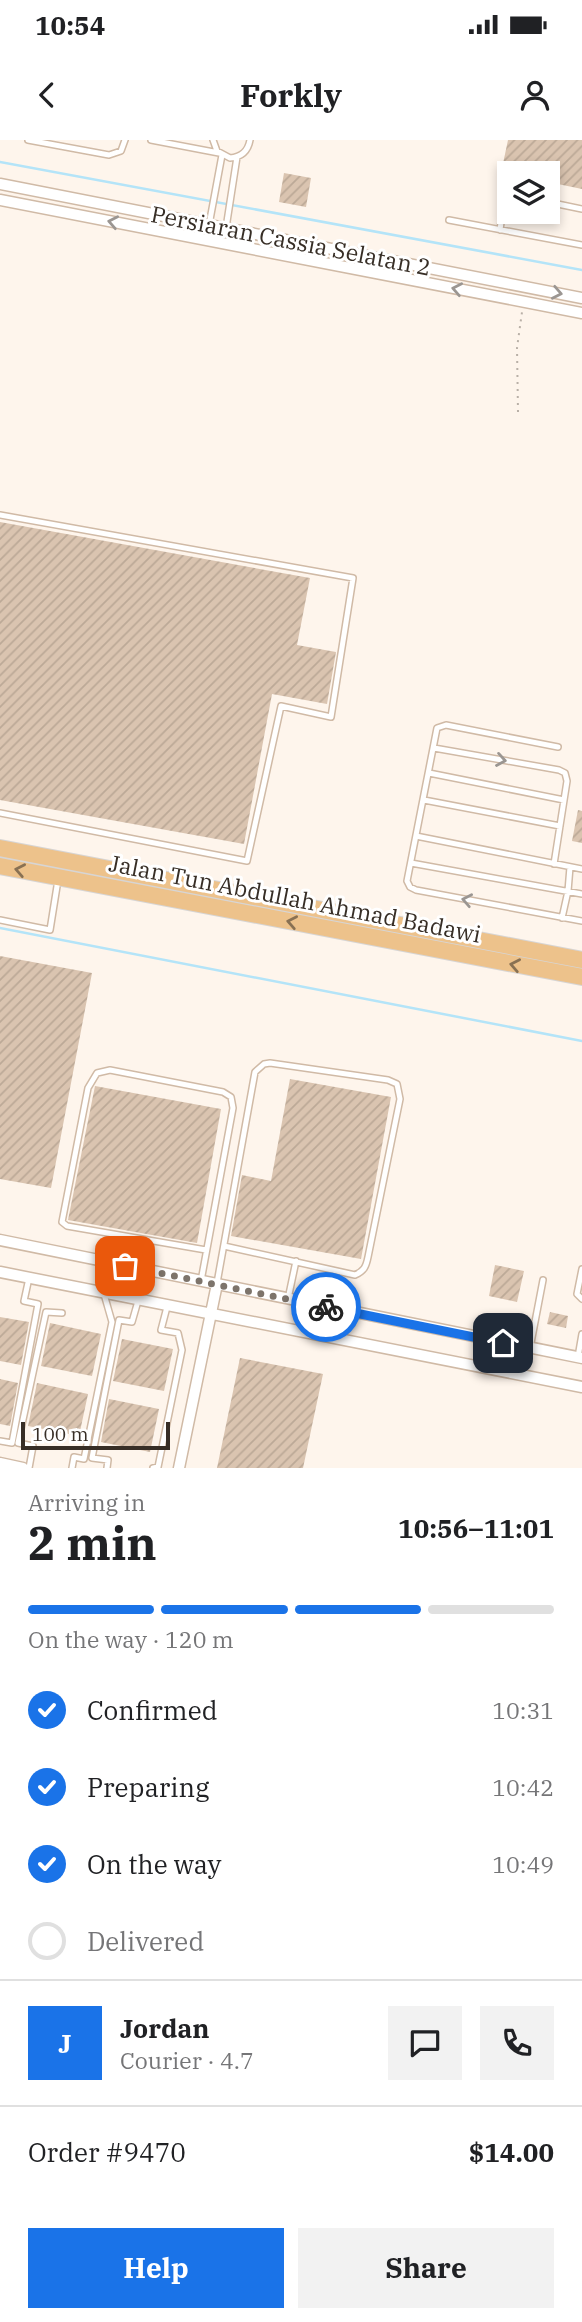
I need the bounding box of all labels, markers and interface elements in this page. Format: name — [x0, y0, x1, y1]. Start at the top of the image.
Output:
text: 10:54 — [35, 8, 105, 42]
text: Forkly — [240, 74, 342, 116]
icon: back — [28, 76, 66, 114]
icon: person — [516, 76, 554, 114]
map controls — [497, 161, 560, 224]
button: layers — [497, 161, 560, 224]
street label: Persiaran Cassia Selatan 2 — [149, 198, 434, 282]
one-way arrow — [107, 215, 119, 230]
one-way arrow — [451, 282, 463, 297]
one-way arrow — [551, 284, 563, 299]
one-way arrow — [495, 752, 507, 767]
street label: Jalan Tun Abdullah Ahmad Badawi — [107, 847, 484, 949]
one-way arrow — [14, 863, 26, 878]
one-way arrow — [461, 893, 473, 908]
one-way arrow — [286, 915, 298, 930]
one-way arrow — [509, 958, 521, 973]
pin — [95, 1236, 155, 1296]
icon: bag — [106, 1247, 144, 1285]
courier — [291, 1272, 361, 1342]
icon: bike — [307, 1288, 345, 1326]
pin — [473, 1313, 533, 1373]
icon: home — [484, 1324, 522, 1362]
scale bar — [21, 1419, 170, 1451]
text: 100 m — [32, 1422, 89, 1446]
text: Arriving in — [28, 1487, 145, 1517]
text: 10:56–11:01 — [398, 1511, 554, 1545]
text: 2 min — [28, 1513, 157, 1573]
text: On the way · 120 m — [28, 1624, 234, 1654]
icon: check — [28, 1691, 66, 1729]
text: Confirmed — [87, 1693, 218, 1727]
text: 10:31 — [492, 1695, 554, 1725]
icon: check — [28, 1768, 66, 1806]
text: Preparing — [87, 1770, 209, 1804]
text: 10:42 — [492, 1772, 554, 1802]
icon: check — [28, 1845, 66, 1883]
text: On the way — [87, 1847, 221, 1881]
text: 10:49 — [492, 1849, 554, 1879]
text: Delivered — [87, 1924, 204, 1958]
button: chat — [388, 2006, 462, 2080]
button: phone — [480, 2006, 554, 2080]
text: Jordan — [120, 2011, 210, 2045]
text: J — [58, 2026, 72, 2060]
text: Courier · 4.7 — [120, 2045, 254, 2075]
text: Order #9470 — [28, 2135, 186, 2169]
text: $14.00 — [469, 2135, 554, 2169]
button: Help — [28, 2228, 284, 2308]
button: Share — [298, 2228, 554, 2308]

